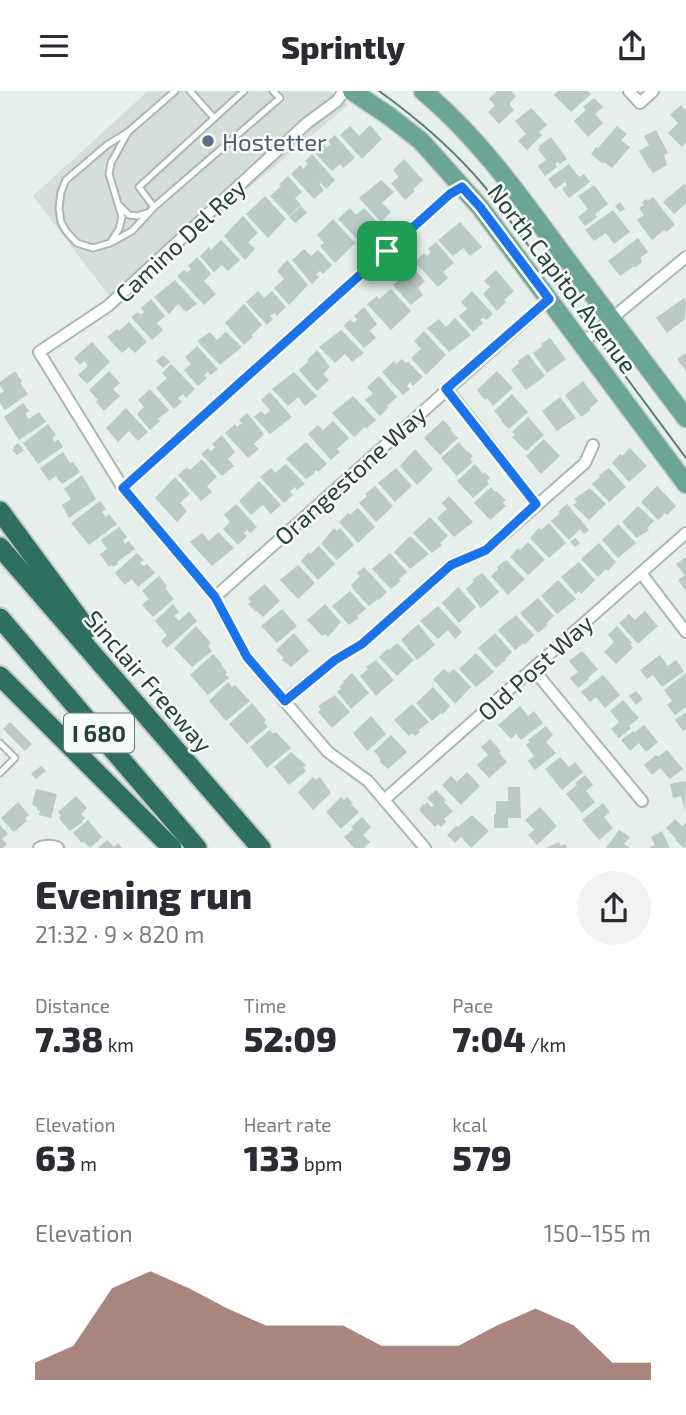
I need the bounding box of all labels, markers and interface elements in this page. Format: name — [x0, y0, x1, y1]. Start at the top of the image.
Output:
icon: menu — [35, 27, 73, 65]
text: Sprintly — [281, 27, 405, 65]
icon: share — [613, 27, 651, 65]
place label: Hostetter — [222, 127, 327, 156]
marker: Hostetter — [200, 133, 216, 149]
street label: Camino Del Rey — [109, 172, 251, 308]
street label: North Capitol Avenue — [482, 177, 644, 379]
pin — [357, 221, 417, 281]
icon: arrive — [368, 232, 406, 270]
street label: Orangestone Way — [268, 399, 432, 551]
street label: Sinclair Freeway — [79, 604, 219, 758]
street label: Old Post Way — [472, 608, 599, 726]
road number: I 680 — [64, 713, 134, 753]
text: Evening run — [35, 871, 252, 917]
button: share — [577, 871, 651, 945]
text: 21:32 · 9 × 820 m — [35, 920, 205, 948]
text: Distance — [35, 994, 110, 1017]
text: Time — [244, 994, 286, 1017]
text: Pace — [452, 994, 493, 1017]
text: 7.38 — [35, 1017, 103, 1059]
text: 52:09 — [244, 1017, 337, 1059]
text: 7:04 — [452, 1017, 526, 1059]
text: km — [103, 1033, 134, 1056]
text: /km — [526, 1033, 566, 1056]
text: Elevation — [35, 1113, 116, 1136]
text: Heart rate — [244, 1113, 332, 1136]
text: kcal — [452, 1113, 487, 1136]
text: 63 — [35, 1136, 76, 1178]
text: 133 — [244, 1136, 300, 1178]
text: 579 — [452, 1136, 512, 1178]
text: m — [76, 1152, 97, 1175]
text: bpm — [300, 1152, 342, 1175]
text: Elevation — [35, 1219, 133, 1247]
text: 150–155 m — [544, 1219, 651, 1247]

